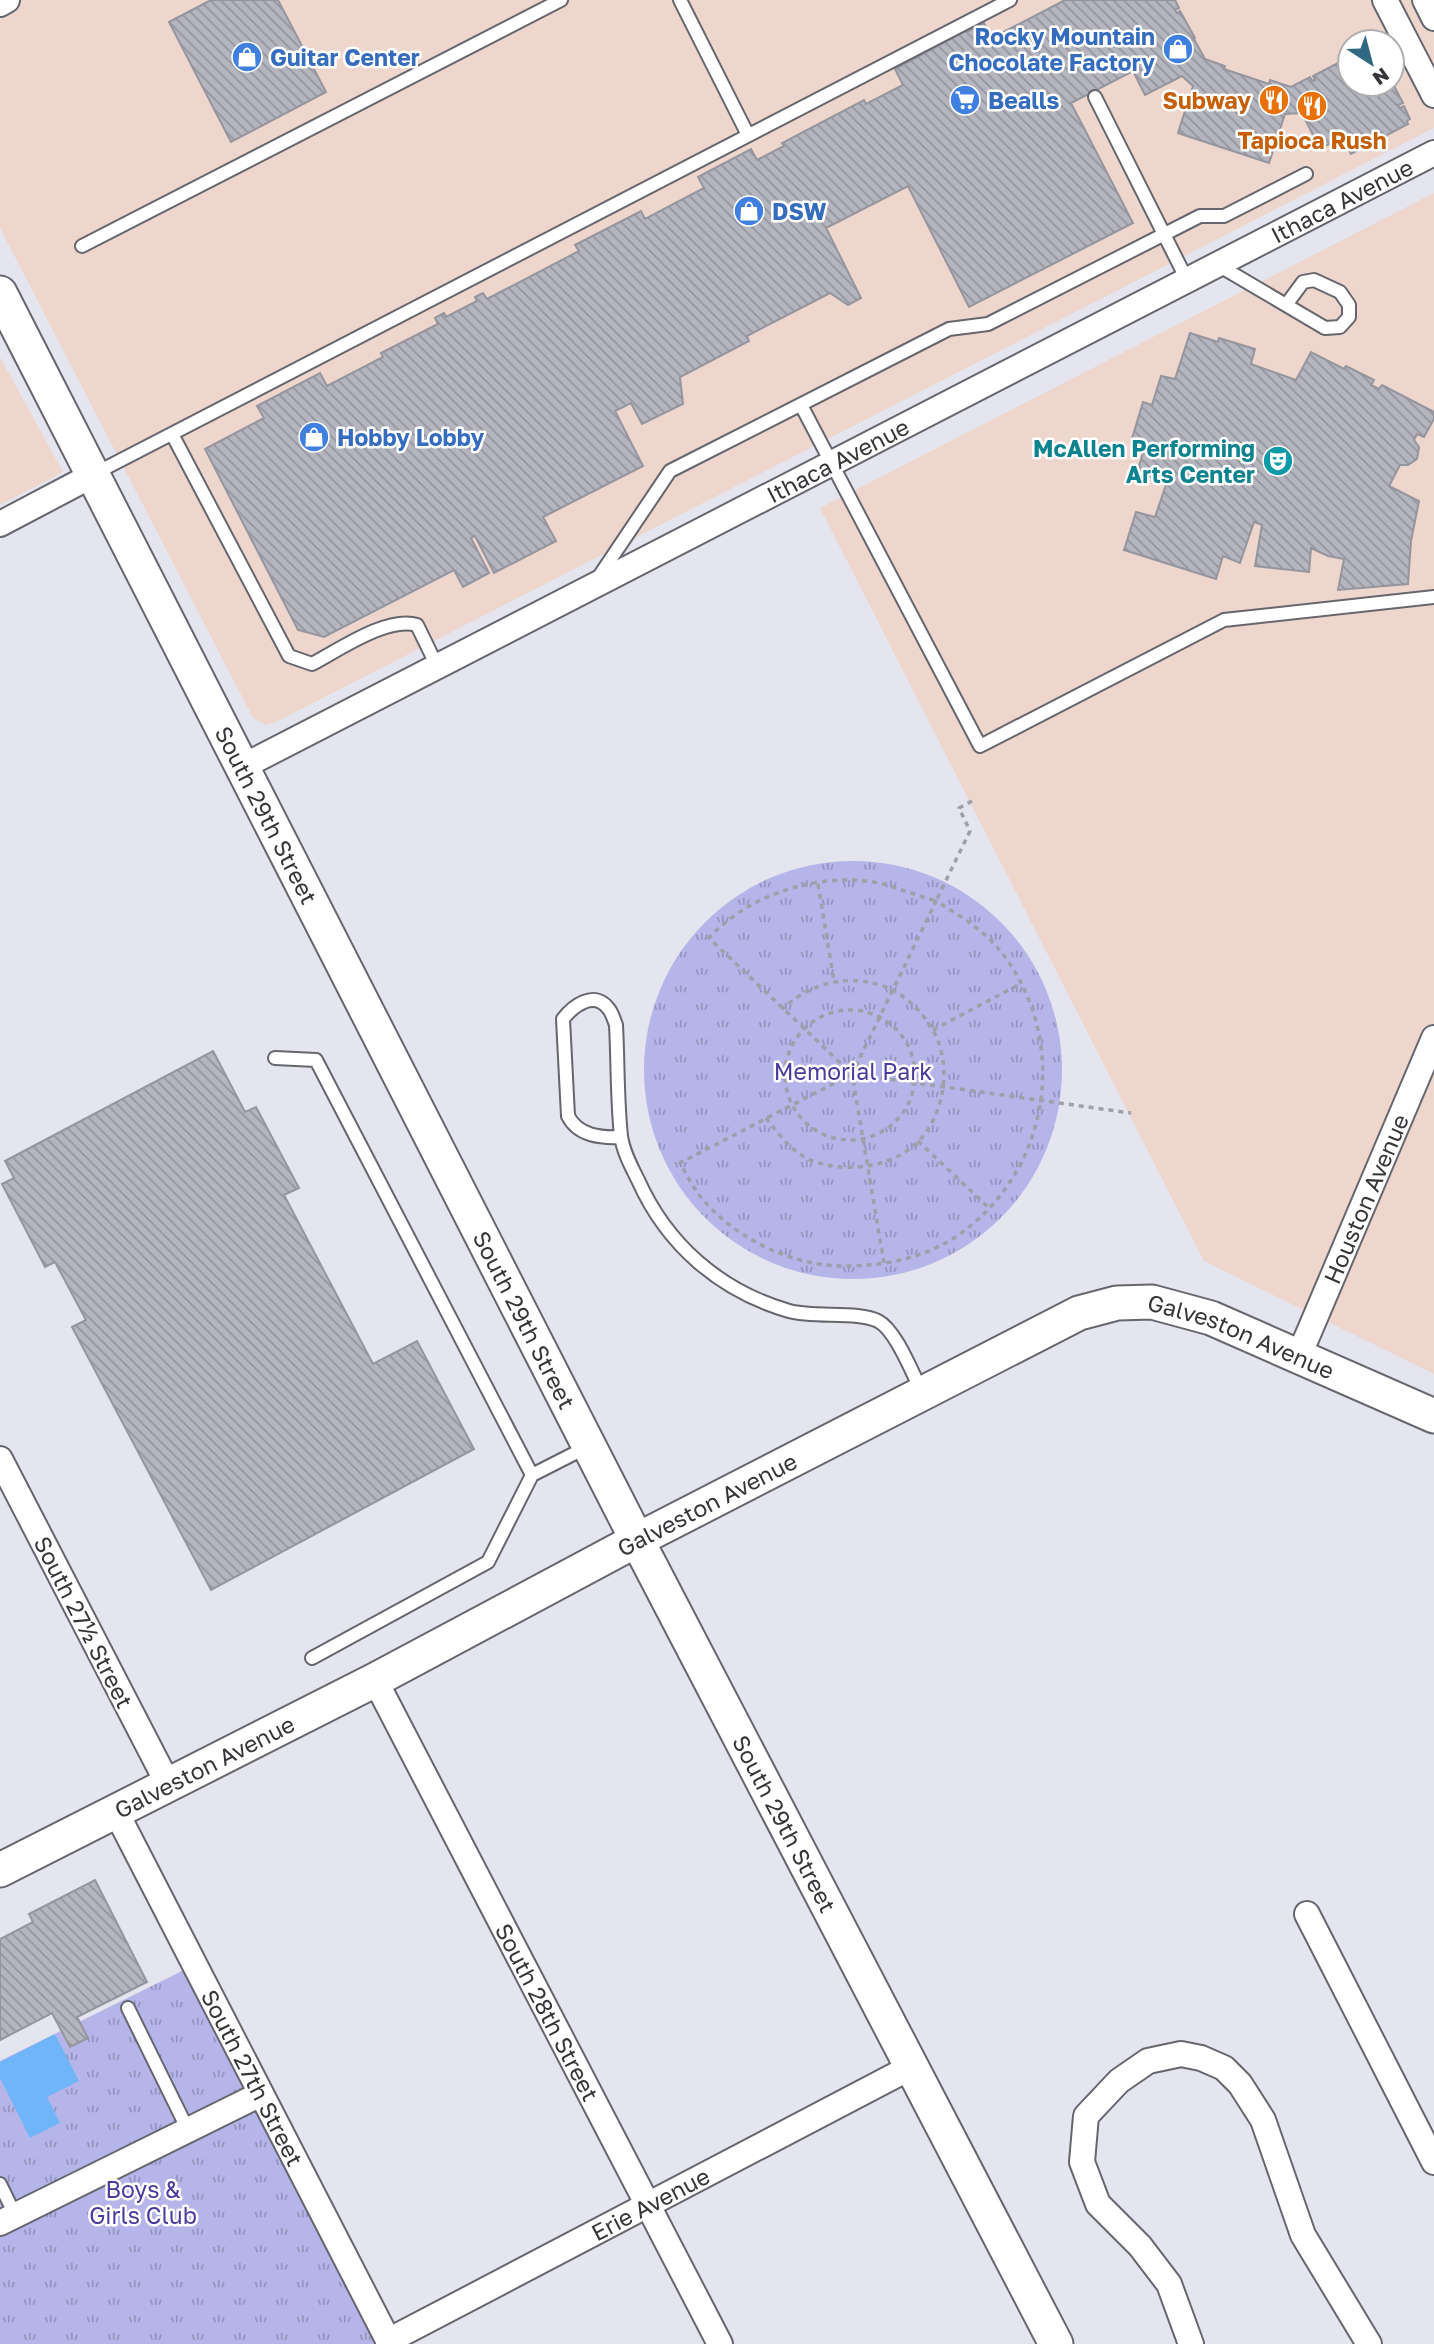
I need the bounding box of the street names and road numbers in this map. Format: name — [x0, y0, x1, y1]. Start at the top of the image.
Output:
street label: Ithaca Avenue — [1266, 152, 1417, 249]
street label: Ithaca Avenue — [762, 412, 913, 508]
street label: South 29th Street — [210, 721, 324, 909]
street label: Houston Avenue — [1317, 1110, 1414, 1288]
street label: South 29th Street — [467, 1226, 582, 1413]
street label: Galveston Avenue — [1145, 1288, 1339, 1384]
street label: Galveston Avenue — [612, 1446, 801, 1562]
street label: South 27½ Street — [29, 1531, 139, 1713]
street label: Galveston Avenue — [110, 1709, 299, 1824]
street label: South 29th Street — [727, 1730, 842, 1917]
street label: South 28th Street — [490, 1918, 605, 2105]
street label: South 27th Street — [196, 1985, 310, 2170]
street label: Erie Avenue — [586, 2161, 714, 2246]

